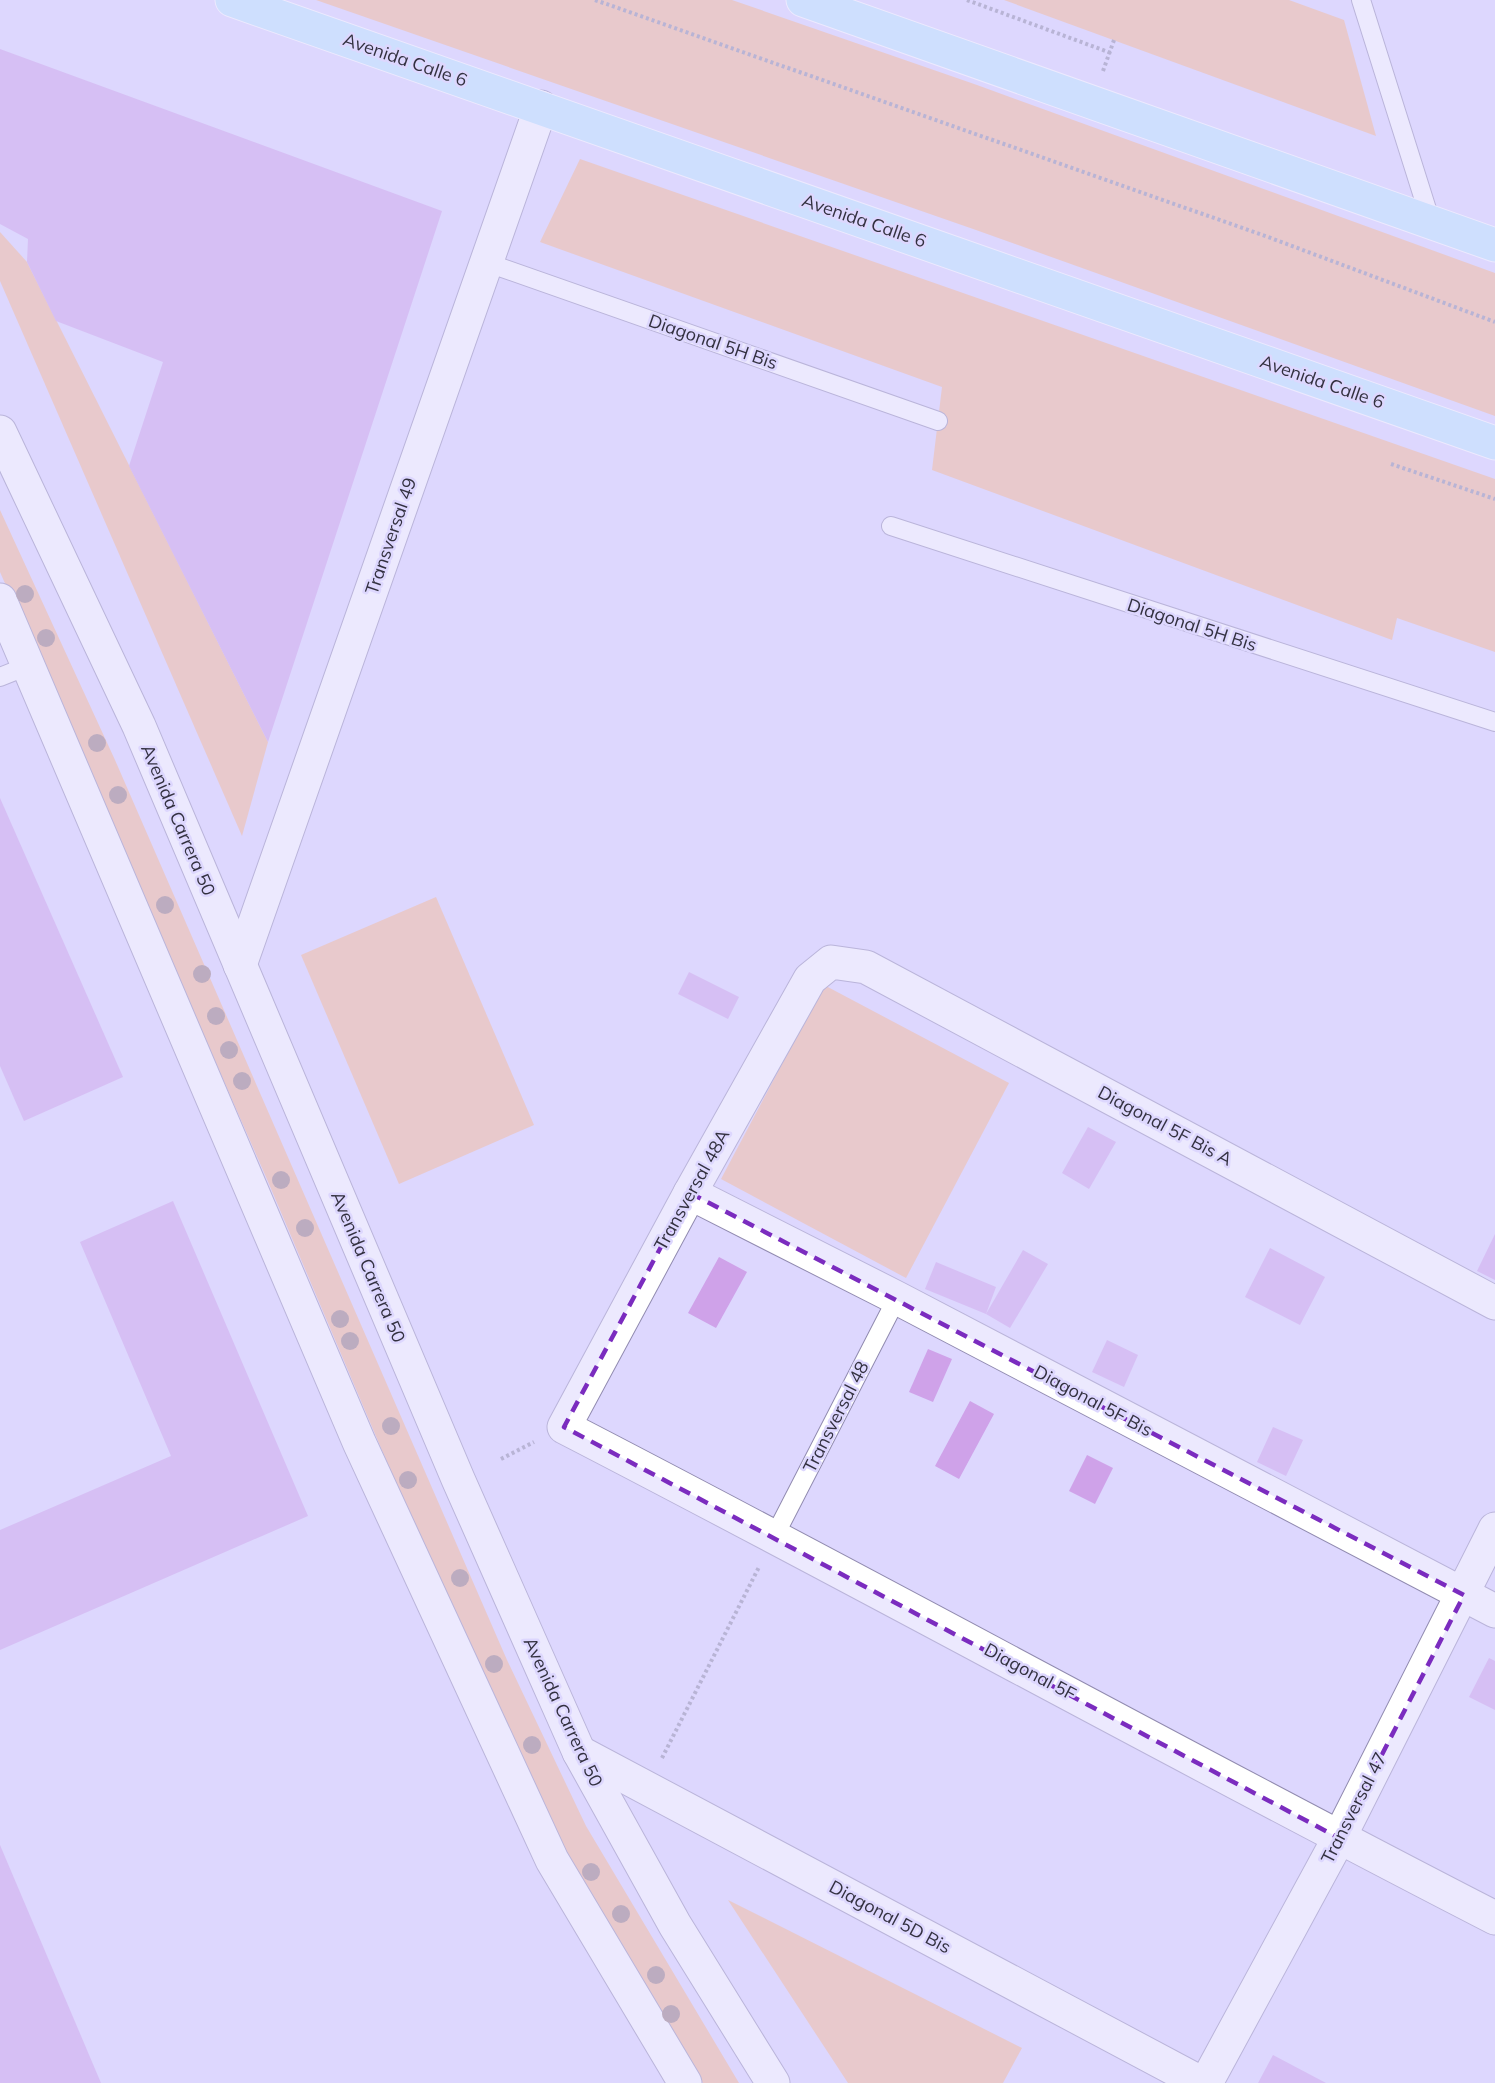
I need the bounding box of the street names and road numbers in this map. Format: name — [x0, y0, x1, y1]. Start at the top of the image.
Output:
street label: Avenida Calle 6 — [340, 28, 470, 92]
street label: Avenida Calle 6 — [799, 189, 929, 253]
street label: Diagonal 5H Bis — [646, 309, 781, 374]
street label: Avenida Calle 6 — [1257, 350, 1387, 414]
street label: Transversal 49 — [360, 474, 421, 597]
street label: Diagonal 5H Bis — [1125, 593, 1260, 656]
street label: Avenida Carrera 50 — [136, 741, 221, 899]
street label: Diagonal 5F Bis A — [1094, 1080, 1236, 1171]
street label: Transversal 48A — [649, 1125, 734, 1254]
street label: Avenida Carrera 50 — [326, 1188, 411, 1346]
street label: Transversal 48 — [798, 1357, 873, 1476]
street label: Diagonal 5F Bis — [1030, 1360, 1157, 1442]
street label: Avenida Carrera 50 — [519, 1633, 608, 1790]
street label: Diagonal 5F — [980, 1638, 1080, 1705]
street label: Transversal 47 — [1316, 1748, 1391, 1867]
street label: Diagonal 5D Bis — [826, 1875, 955, 1958]

